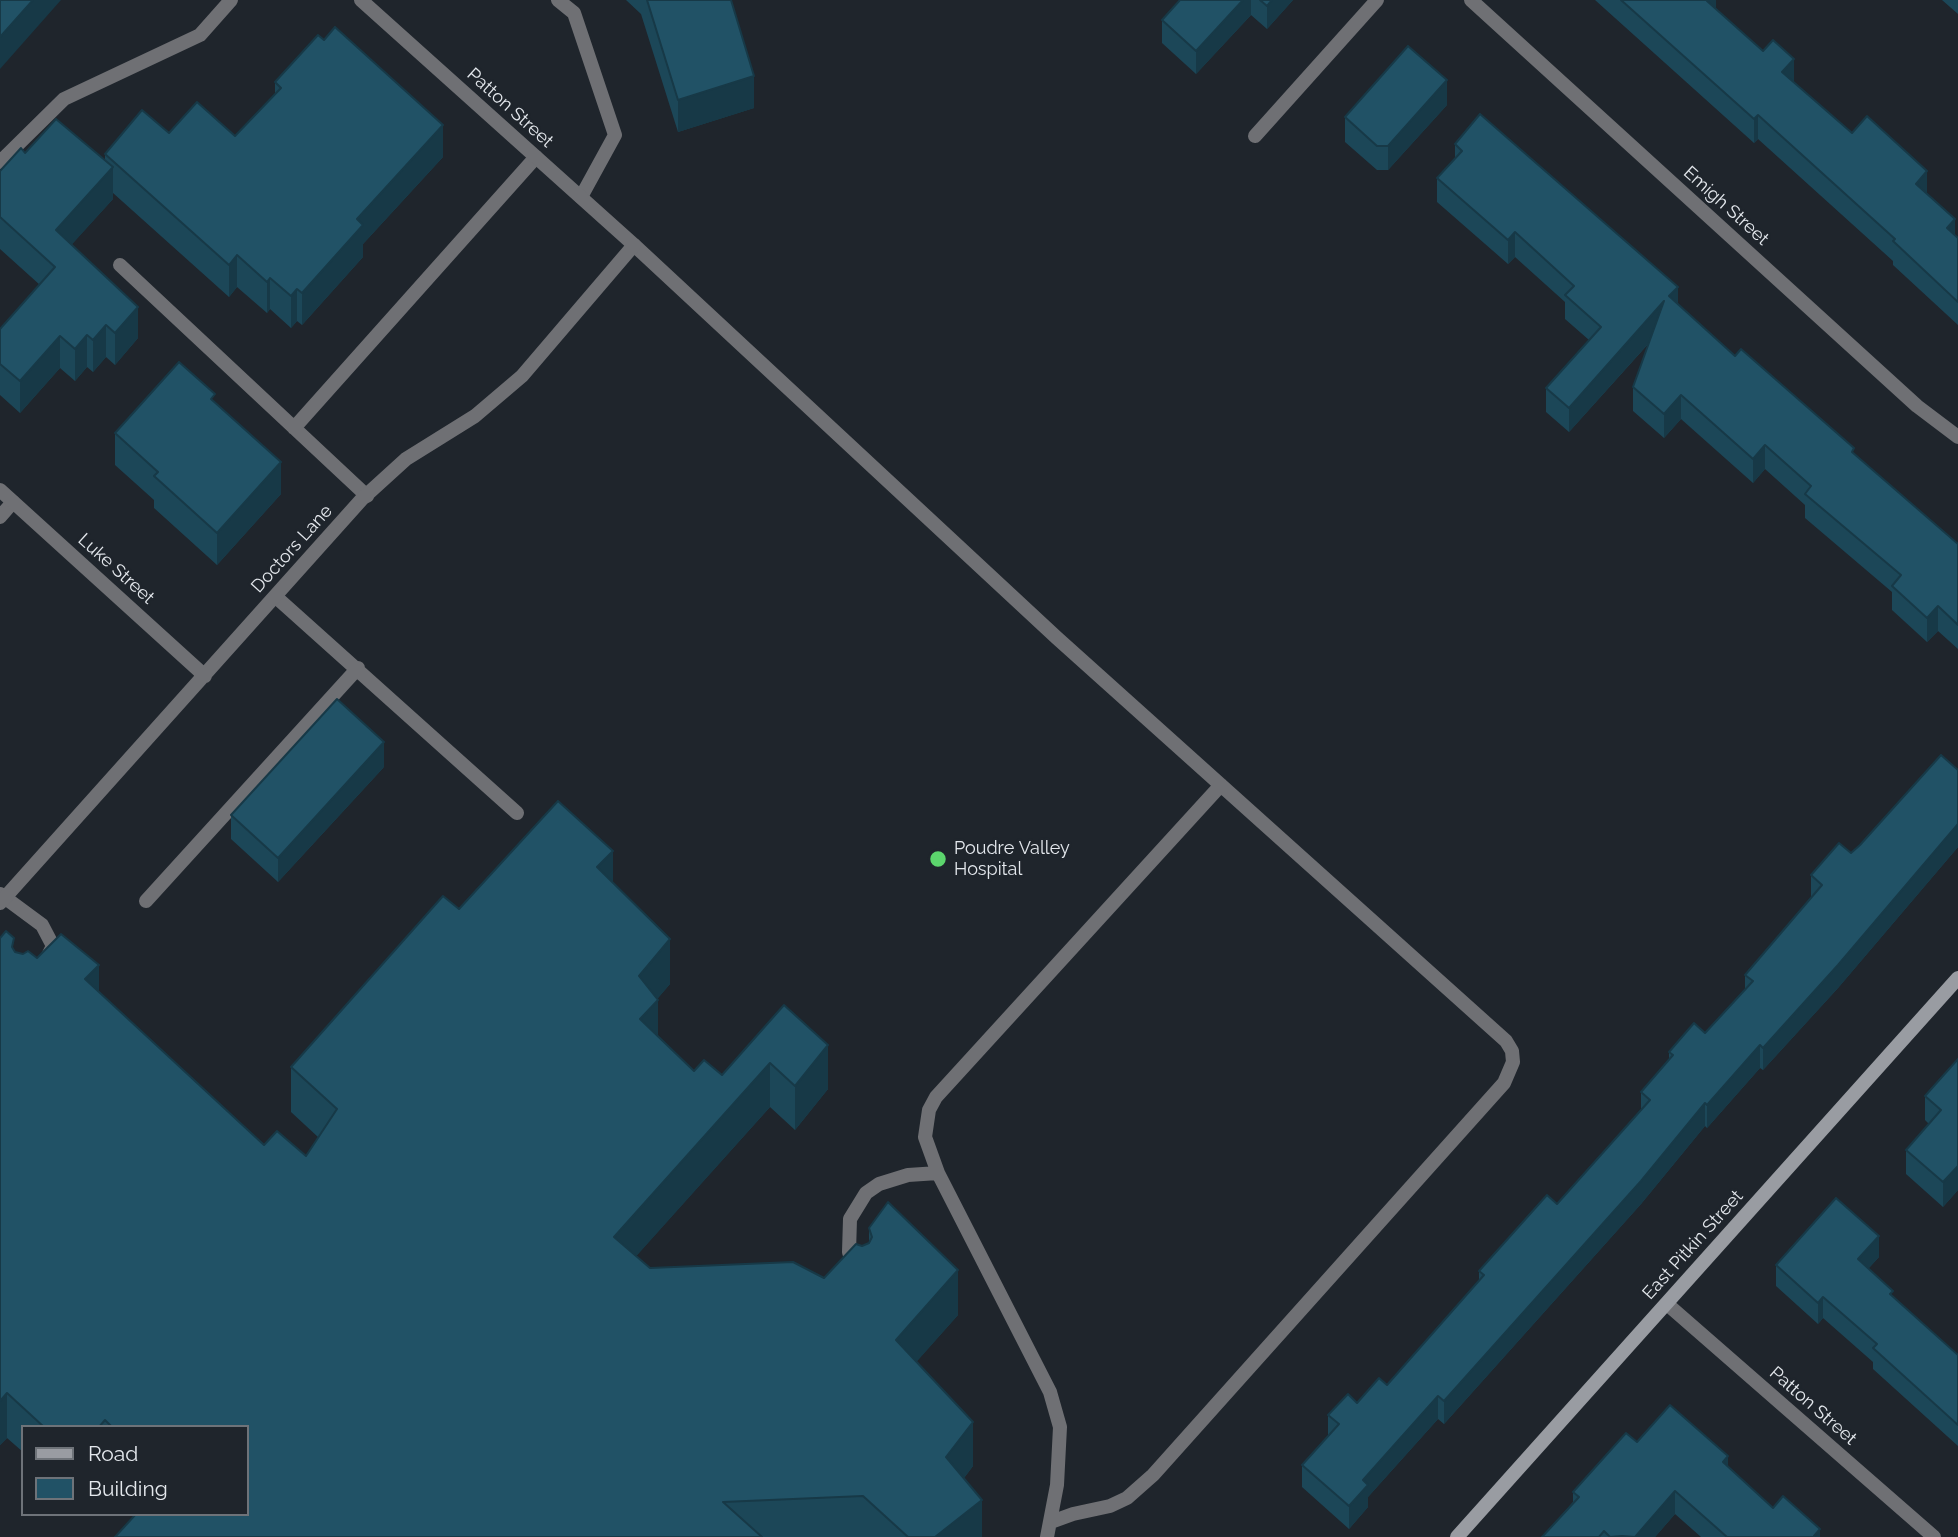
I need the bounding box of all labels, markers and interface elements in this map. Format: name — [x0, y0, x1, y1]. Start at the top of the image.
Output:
street label: Patton Street — [462, 64, 558, 152]
street label: Emigh Street — [1679, 162, 1773, 250]
street label: Doctors Lane — [247, 501, 337, 597]
street label: Luke Street — [73, 529, 159, 609]
place label: Poudre Valley Hospital — [954, 838, 1070, 880]
marker: Poudre Valley Hospital — [928, 849, 948, 869]
street label: East Pitkin Street — [1638, 1186, 1748, 1304]
street label: Patton Street — [1765, 1362, 1861, 1450]
legend — [21, 1425, 248, 1516]
text: Road — [88, 1441, 138, 1466]
text: Building — [88, 1476, 168, 1501]

